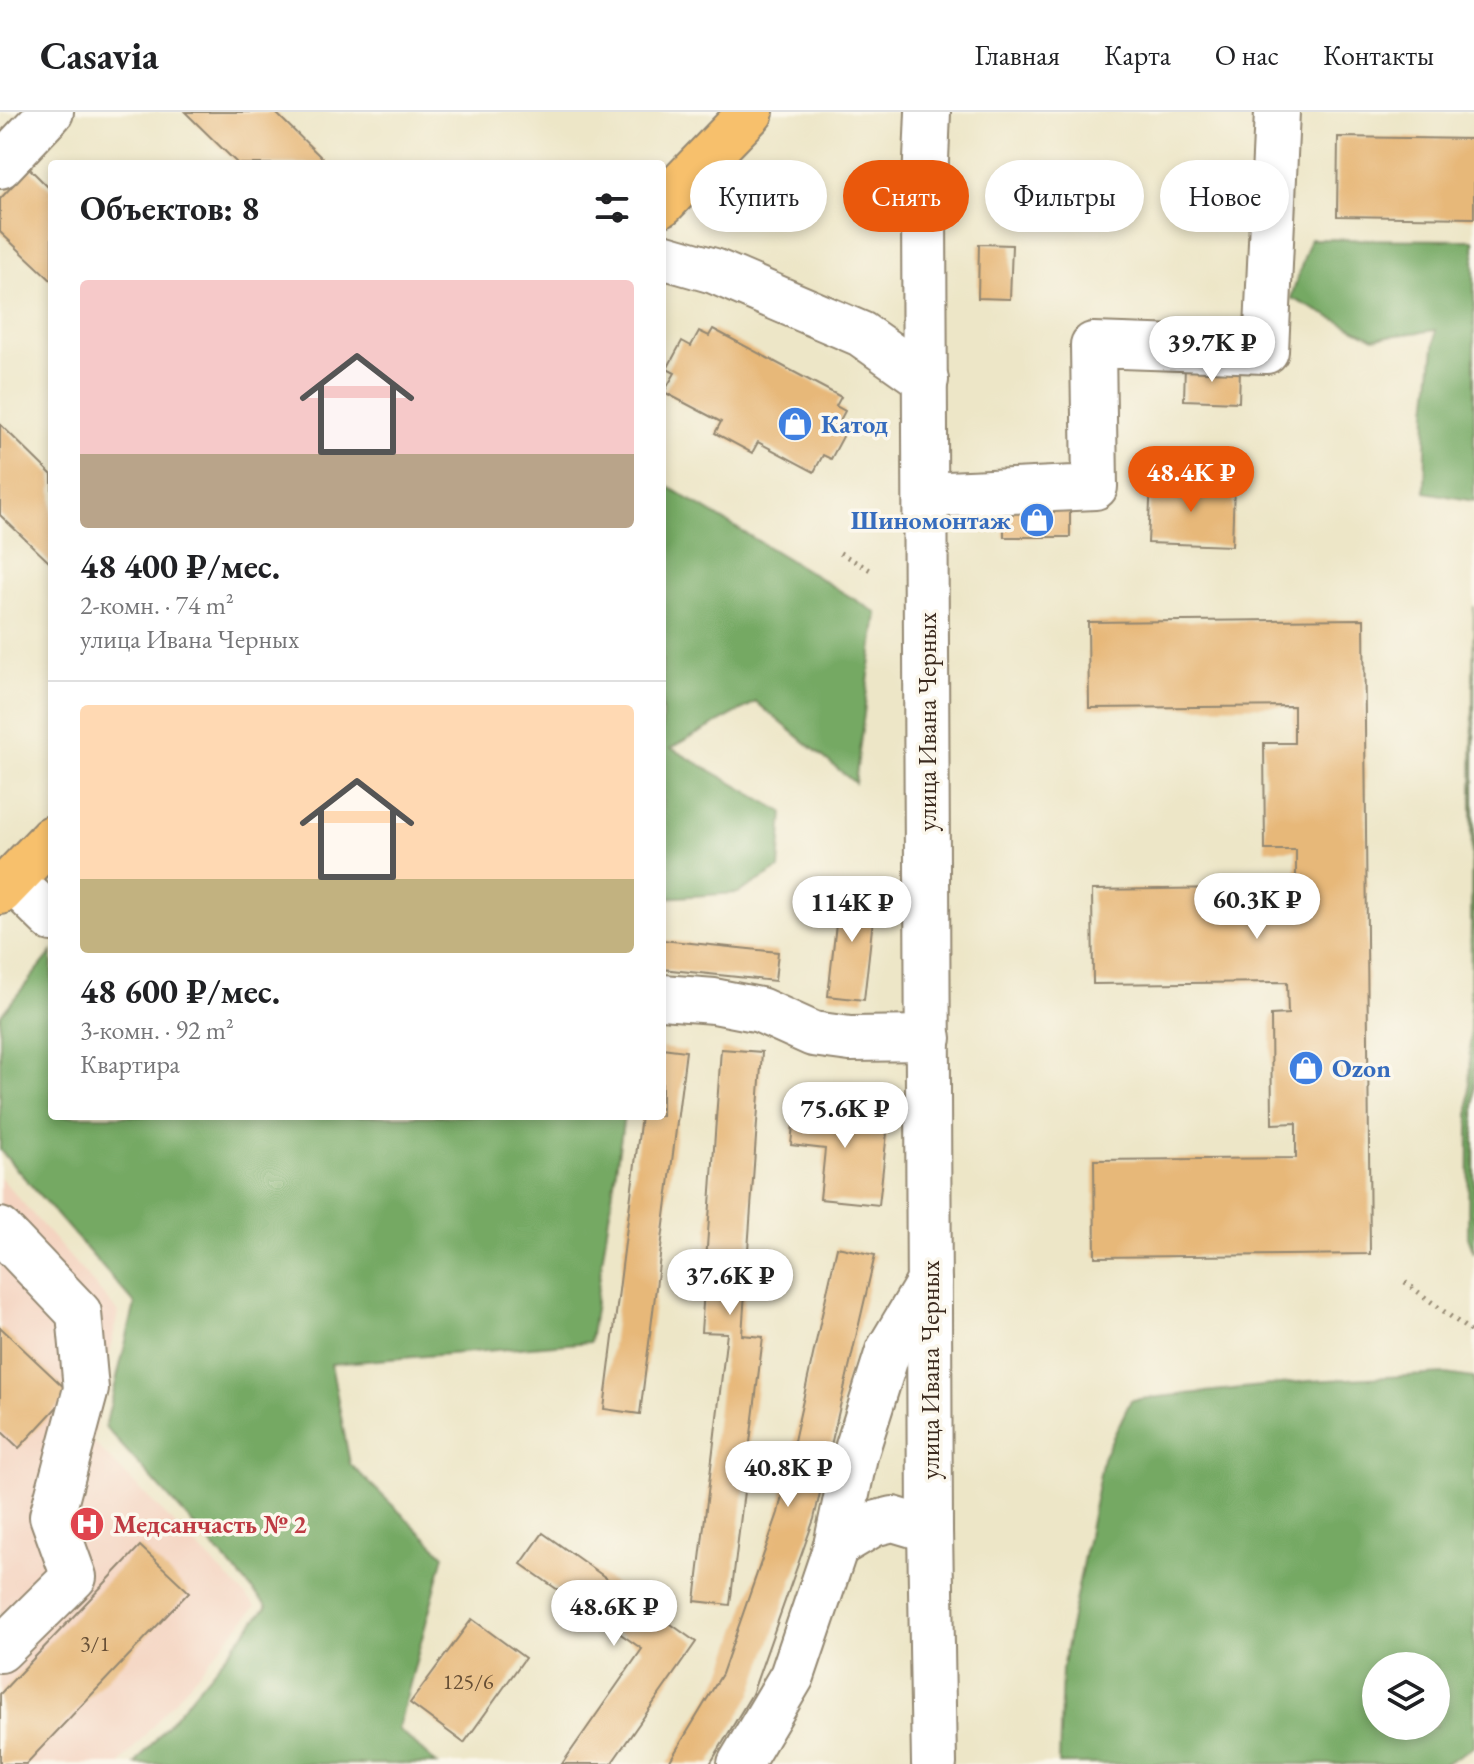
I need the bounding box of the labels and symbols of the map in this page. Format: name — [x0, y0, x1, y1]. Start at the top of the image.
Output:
pin: 39.7K ₽ — [1138, 316, 1286, 384]
shop icon: Катод — [776, 405, 814, 443]
place label: Катод — [821, 407, 889, 441]
pin: 48.4K ₽ — [1117, 446, 1265, 514]
shop icon: Шиномонтаж — [1018, 501, 1056, 539]
place label: Шиномонтаж — [851, 503, 1011, 537]
street label: улица Ивана Черных — [910, 612, 944, 832]
pin: 60.3K ₽ — [1183, 873, 1331, 941]
pin: 114K ₽ — [787, 876, 917, 944]
shop icon: Ozon — [1287, 1049, 1325, 1087]
place label: Ozon — [1332, 1051, 1391, 1085]
pin: 75.6K ₽ — [771, 1082, 919, 1150]
pin: 37.6K ₽ — [656, 1249, 804, 1317]
street label: улица Ивана Черных — [913, 1260, 947, 1480]
pin: 40.8K ₽ — [714, 1441, 862, 1509]
hospital icon: Медсанчасть № 2 — [68, 1505, 106, 1543]
place label: Медсанчасть № 2 — [113, 1507, 307, 1541]
pin: 48.6K ₽ — [540, 1580, 688, 1648]
house number: 3/1 — [80, 1629, 110, 1658]
house number: 125/6 — [442, 1667, 494, 1696]

